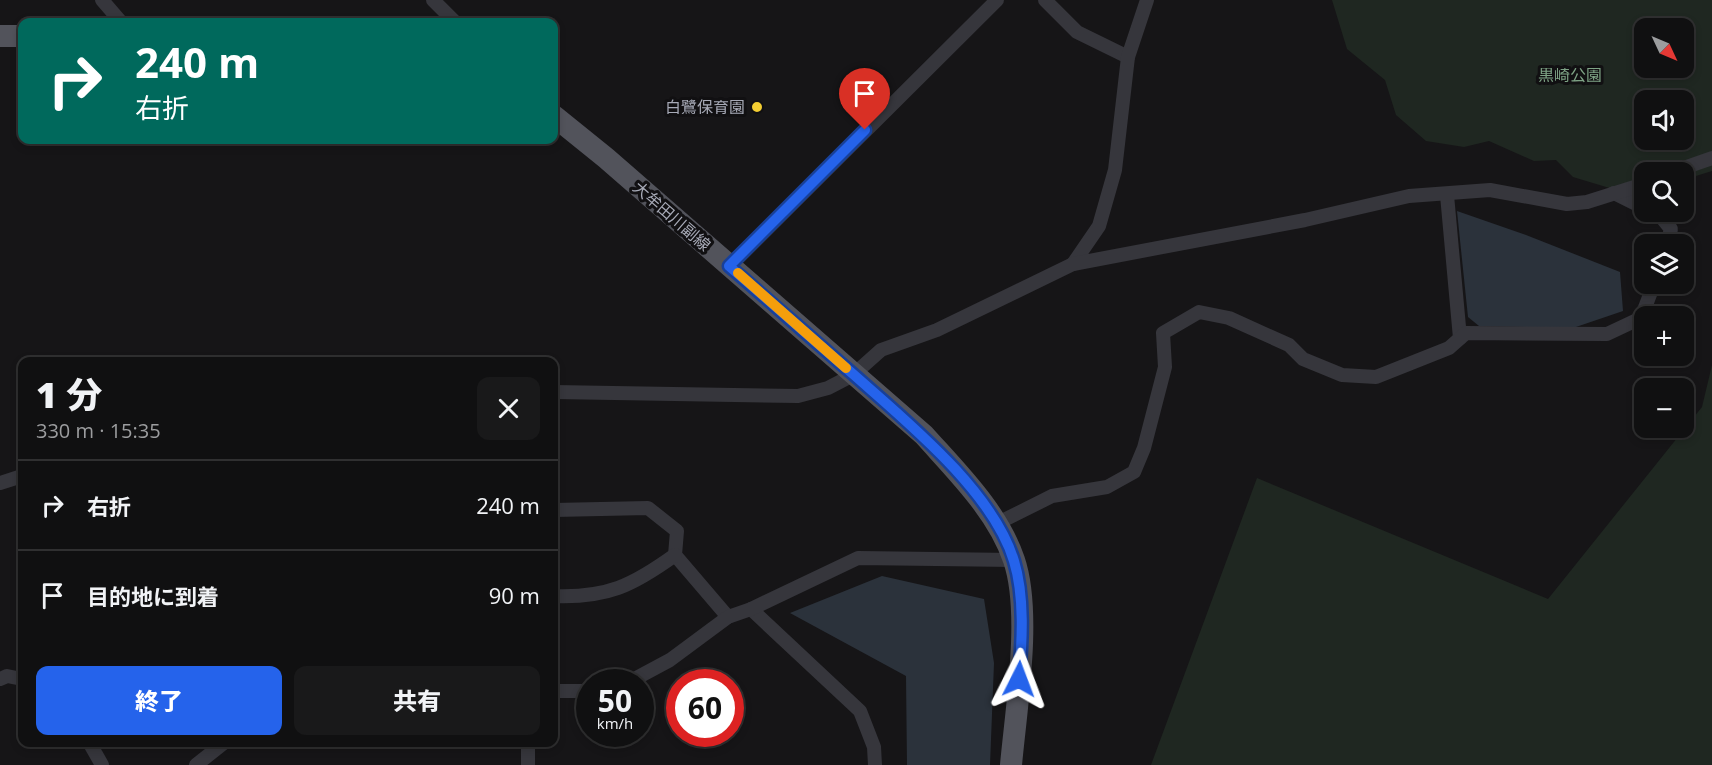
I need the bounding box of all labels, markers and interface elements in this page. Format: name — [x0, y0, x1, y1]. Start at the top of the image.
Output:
north arrow — [1634, 18, 1694, 78]
map controls — [1634, 18, 1694, 438]
text: 240 m — [135, 33, 259, 90]
icon: right — [36, 42, 114, 120]
park label: 黒崎公園 — [1538, 64, 1602, 86]
pin — [839, 68, 890, 130]
icon: arrive — [848, 77, 881, 110]
text: 右折 — [135, 89, 189, 126]
button: sound — [1634, 90, 1694, 150]
place label: 白鷺保育園 — [665, 96, 745, 118]
marker: 白鷺保育園 — [750, 100, 764, 114]
button: search — [1634, 162, 1694, 222]
street label: 大牟田川副線 — [629, 176, 715, 256]
button: layers — [1634, 234, 1694, 294]
button: + — [1634, 306, 1694, 366]
text: 1 分 — [36, 370, 102, 419]
button: close — [477, 377, 540, 440]
button: − — [1634, 378, 1694, 438]
text: 330 m · 15:35 — [36, 417, 161, 444]
icon: right — [36, 489, 69, 522]
text: 240 m — [476, 490, 540, 520]
text: 右折 — [87, 491, 131, 521]
icon: arrive — [36, 579, 69, 612]
text: 90 m — [489, 580, 540, 610]
text: 目的地に到着 — [87, 581, 219, 611]
position arrow — [987, 647, 1051, 711]
button: 終了 — [36, 666, 282, 735]
button: 共有 — [294, 666, 540, 735]
speed limit sign: 60 — [666, 669, 744, 747]
text: 50 — [598, 680, 632, 721]
text: km/h — [597, 713, 633, 733]

